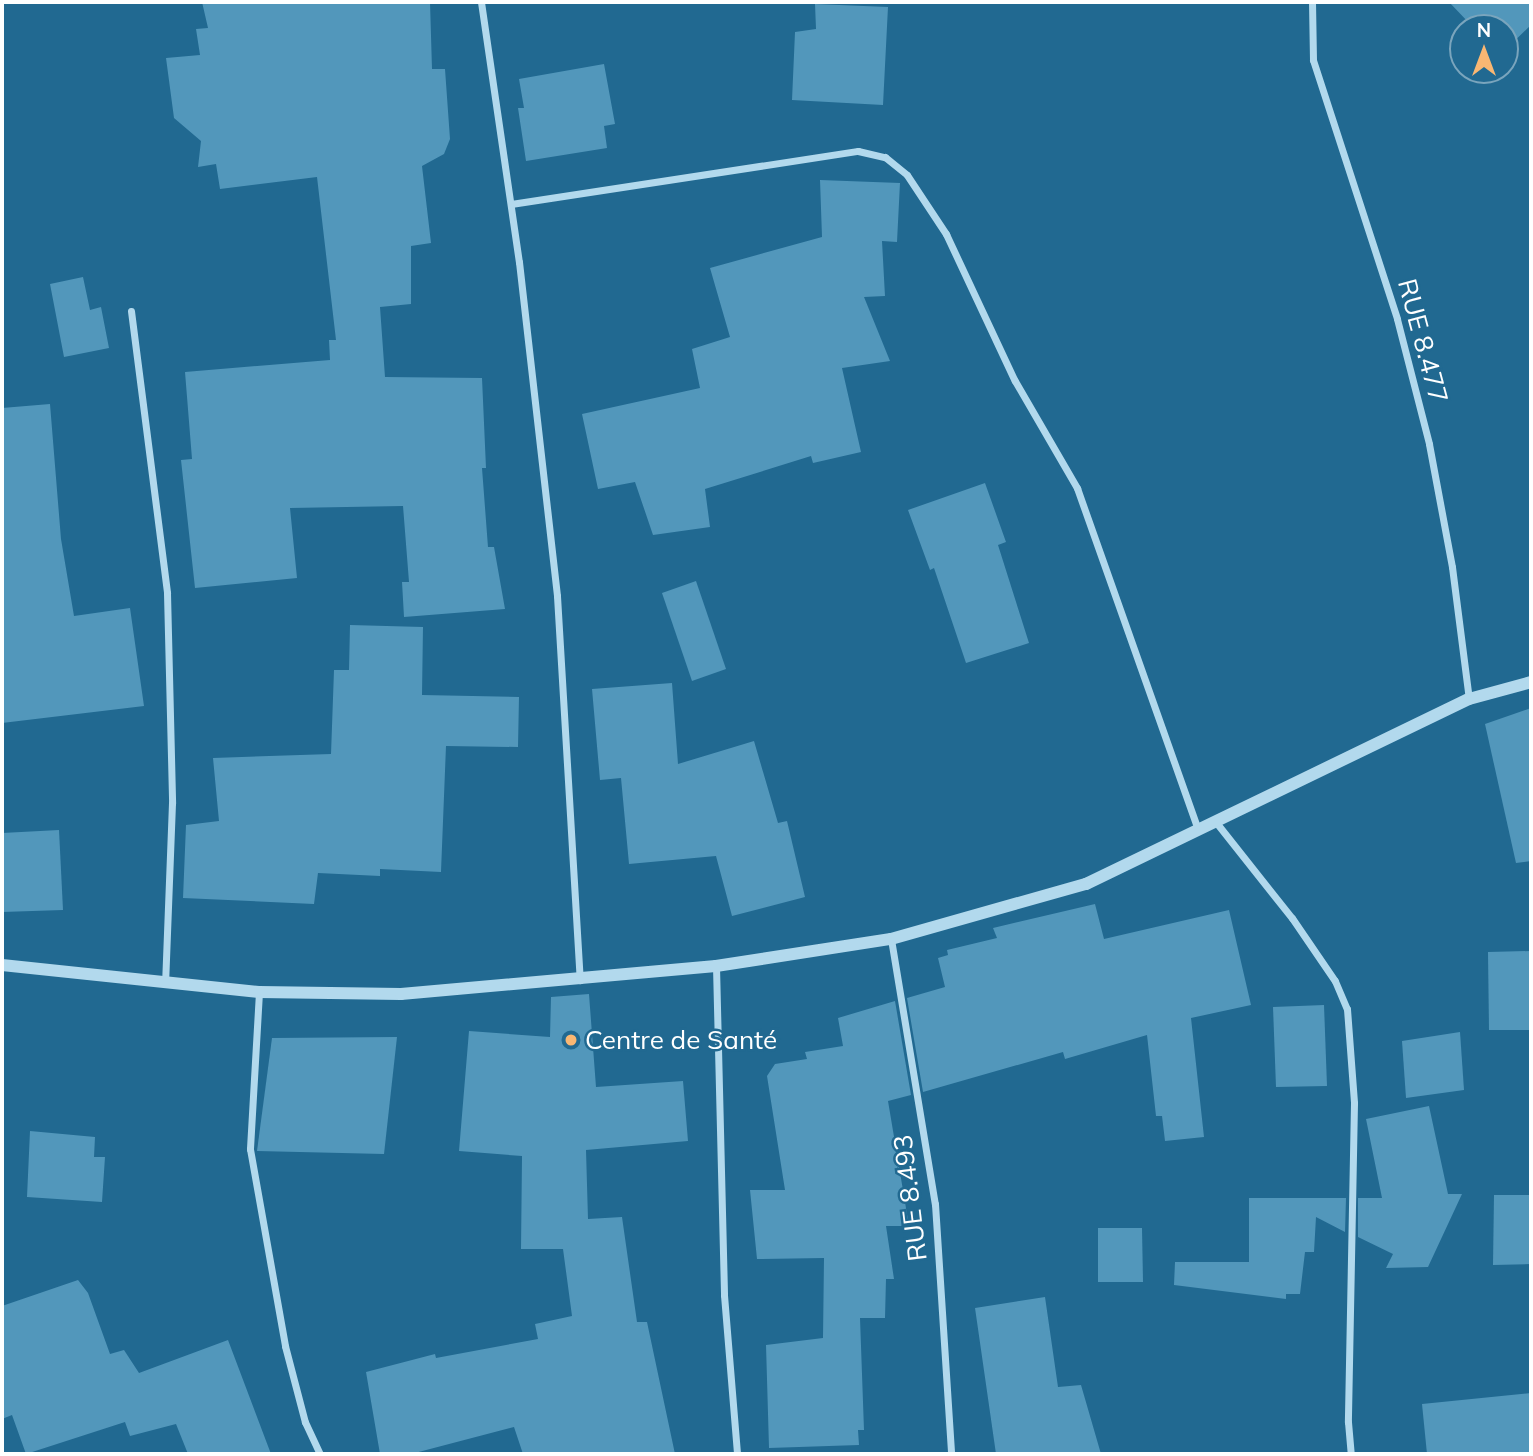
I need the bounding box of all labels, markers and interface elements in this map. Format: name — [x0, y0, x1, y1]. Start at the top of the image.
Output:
north arrow — [1449, 14, 1519, 84]
text: N — [1477, 18, 1491, 42]
street label: RUE 8.477 — [1391, 275, 1455, 407]
place label: Centre de Santé — [585, 1024, 777, 1056]
marker: Centre de Santé — [563, 1032, 579, 1048]
street label: RUE 8.493 — [887, 1133, 933, 1263]

